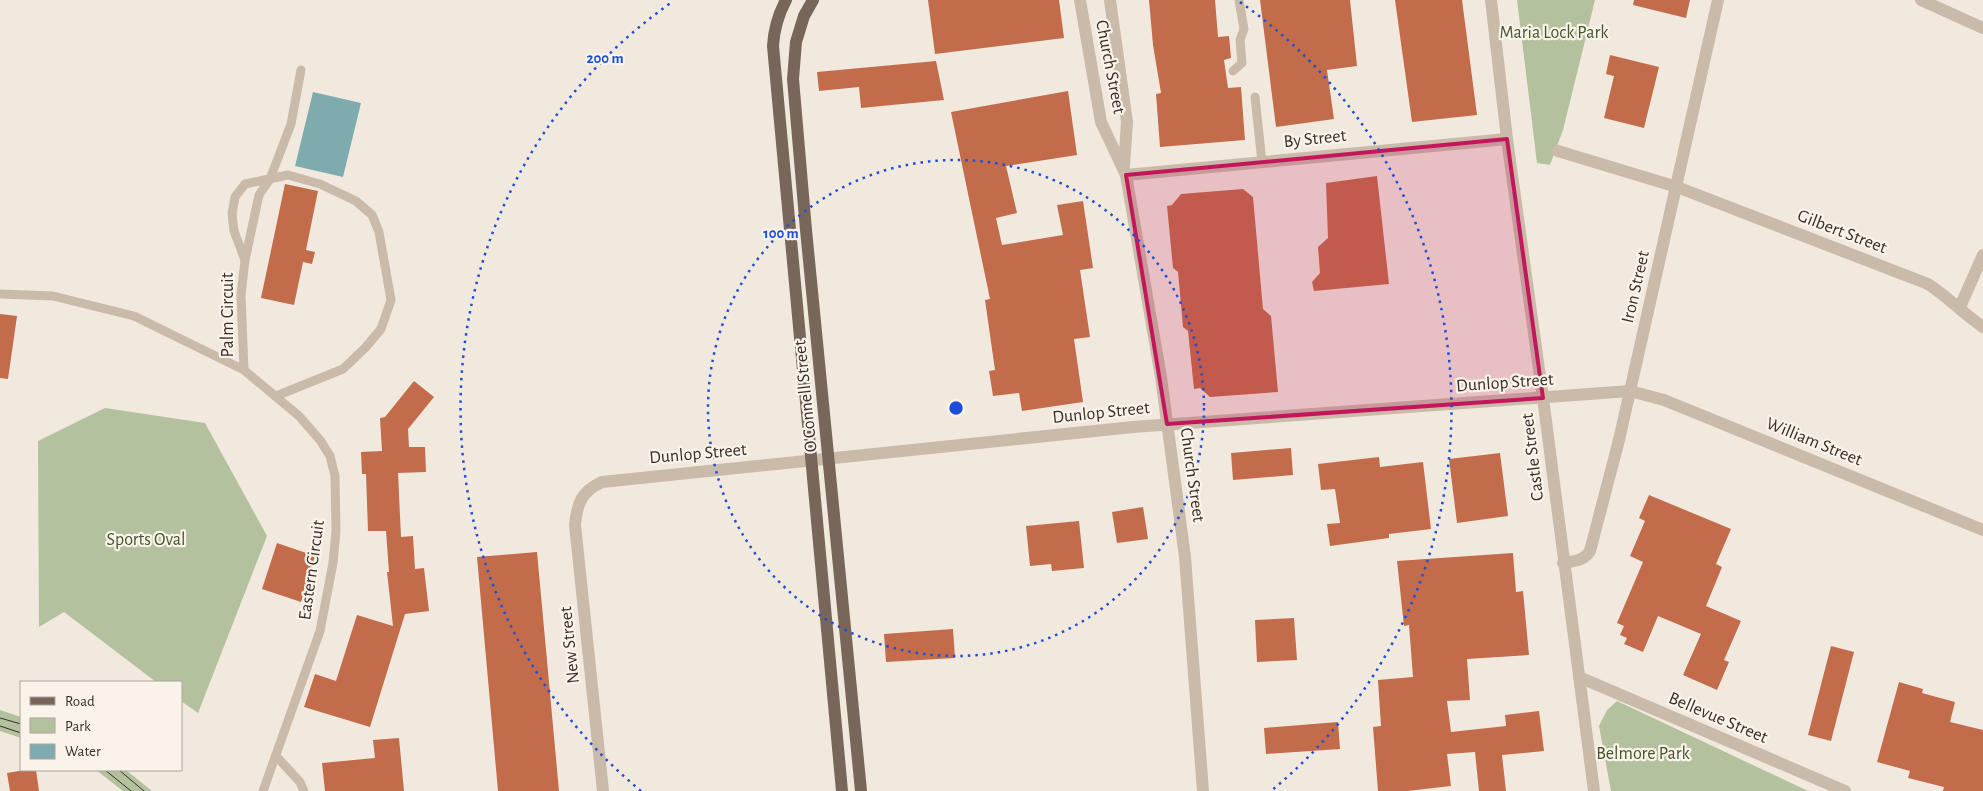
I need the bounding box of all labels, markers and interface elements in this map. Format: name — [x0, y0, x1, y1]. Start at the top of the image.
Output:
street label: Church Street — [1092, 19, 1128, 116]
park label: Maria Lock Park — [1500, 24, 1609, 42]
text: 200 m — [586, 51, 624, 66]
street label: By Street — [1283, 127, 1347, 151]
street label: Gilbert Street — [1795, 207, 1889, 257]
text: 100 m — [763, 226, 799, 241]
street label: Iron Street — [1619, 249, 1653, 325]
street label: Palm Circuit — [219, 272, 237, 357]
street label: O'Connell Street — [791, 339, 821, 453]
street label: Dunlop Street — [1456, 371, 1555, 395]
centre of rings — [947, 399, 965, 417]
street label: Dunlop Street — [1051, 399, 1151, 427]
street label: Castle Street — [1519, 412, 1547, 502]
street label: William Street — [1764, 415, 1865, 469]
street label: Church Street — [1176, 427, 1208, 524]
street label: Dunlop Street — [649, 441, 748, 467]
street label: Eastern Circuit — [296, 519, 328, 621]
park label: Sports Oval — [106, 531, 186, 549]
street label: New Street — [557, 605, 583, 685]
legend — [20, 681, 182, 771]
street label: Bellevue Street — [1666, 689, 1770, 747]
text: Road — [65, 694, 95, 709]
text: Park — [65, 719, 91, 734]
text: Water — [65, 744, 101, 759]
park label: Belmore Park — [1596, 745, 1691, 763]

